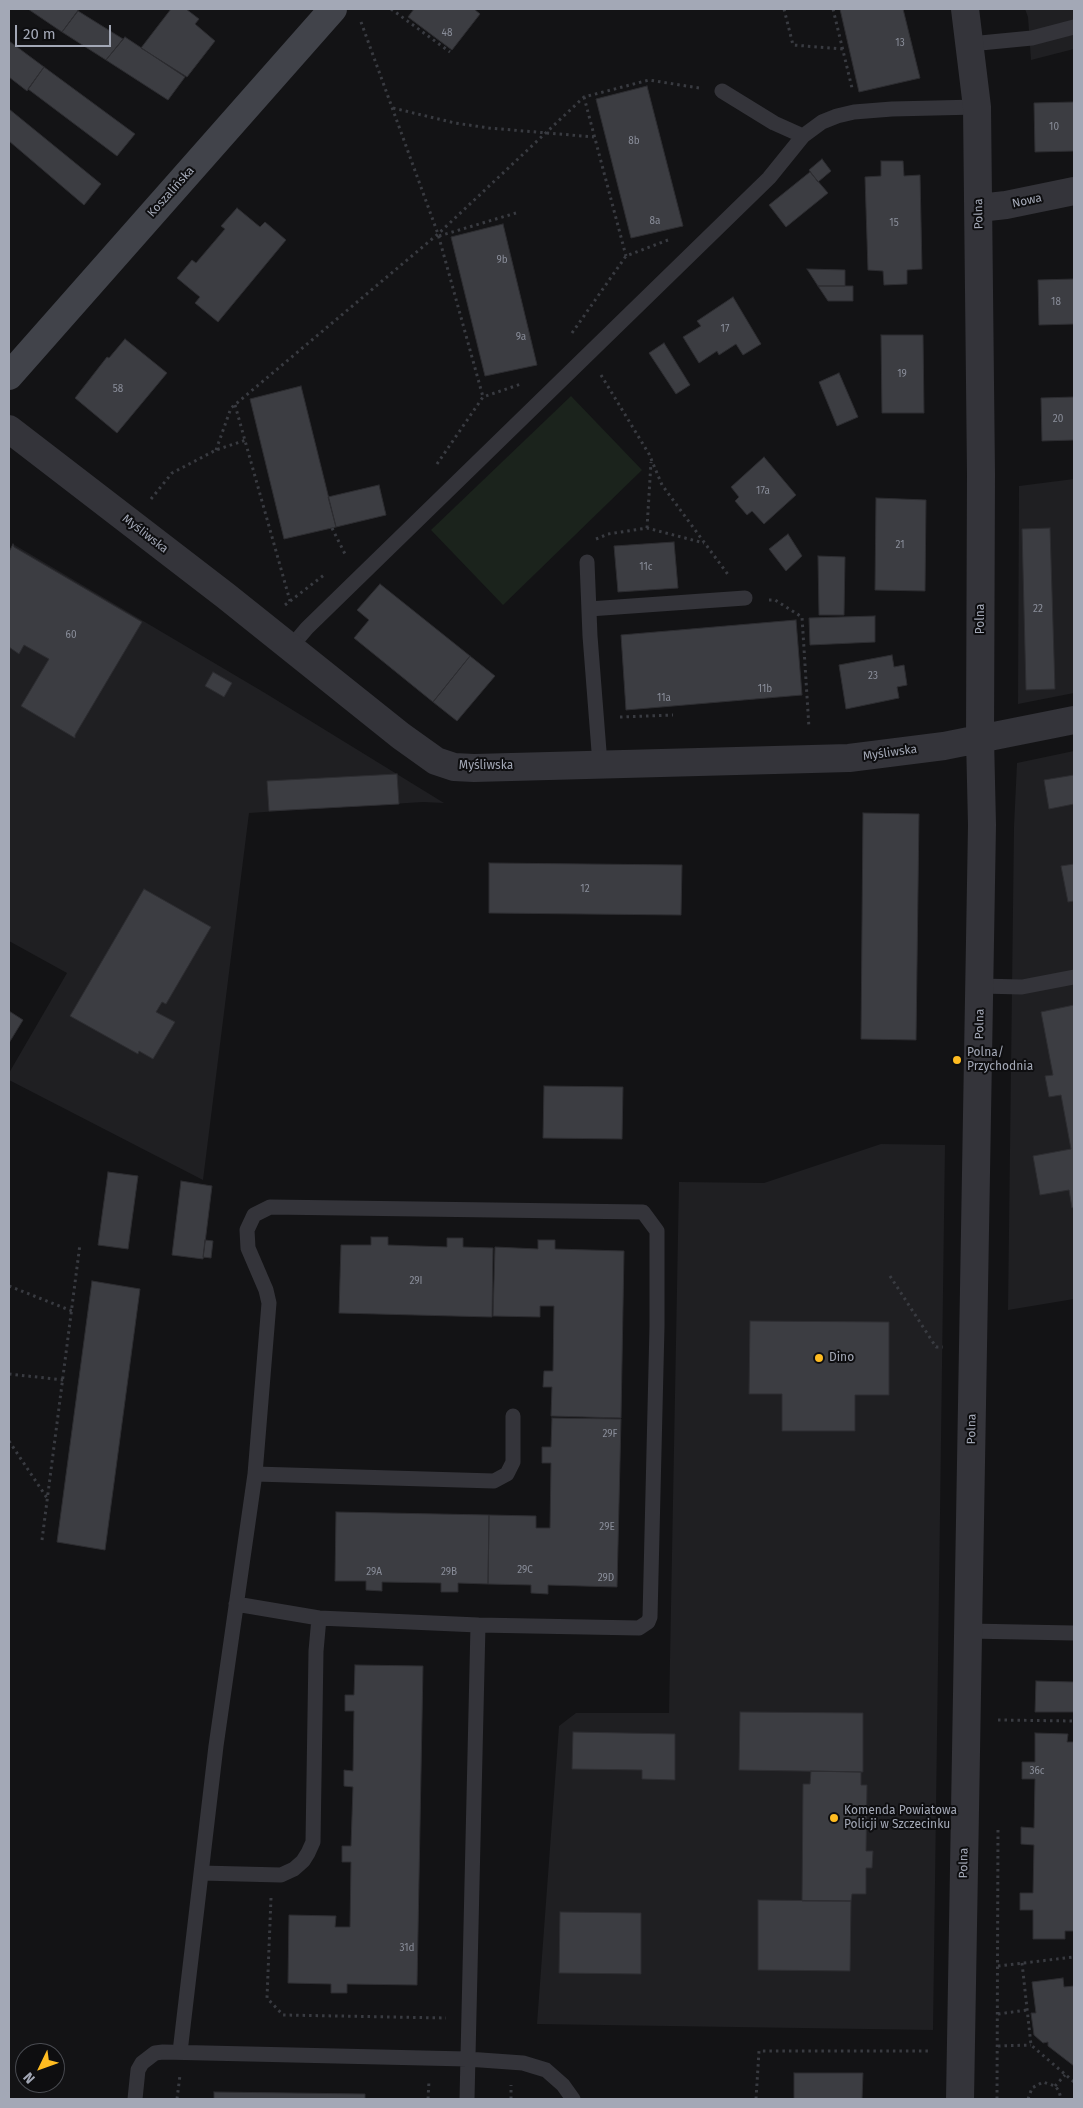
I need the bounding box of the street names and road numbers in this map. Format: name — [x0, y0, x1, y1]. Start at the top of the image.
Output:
street label: Koszalińska — [145, 164, 197, 220]
street label: Nowa — [1011, 191, 1043, 211]
street label: Polna — [972, 199, 986, 229]
street label: Myśliwska — [119, 512, 171, 556]
street label: Polna — [974, 604, 988, 634]
street label: Myśliwska — [862, 742, 918, 764]
street label: Myśliwska — [459, 759, 513, 773]
street label: Polna — [973, 1009, 987, 1039]
street label: Polna — [965, 1414, 979, 1444]
street label: Polna — [957, 1848, 971, 1878]

